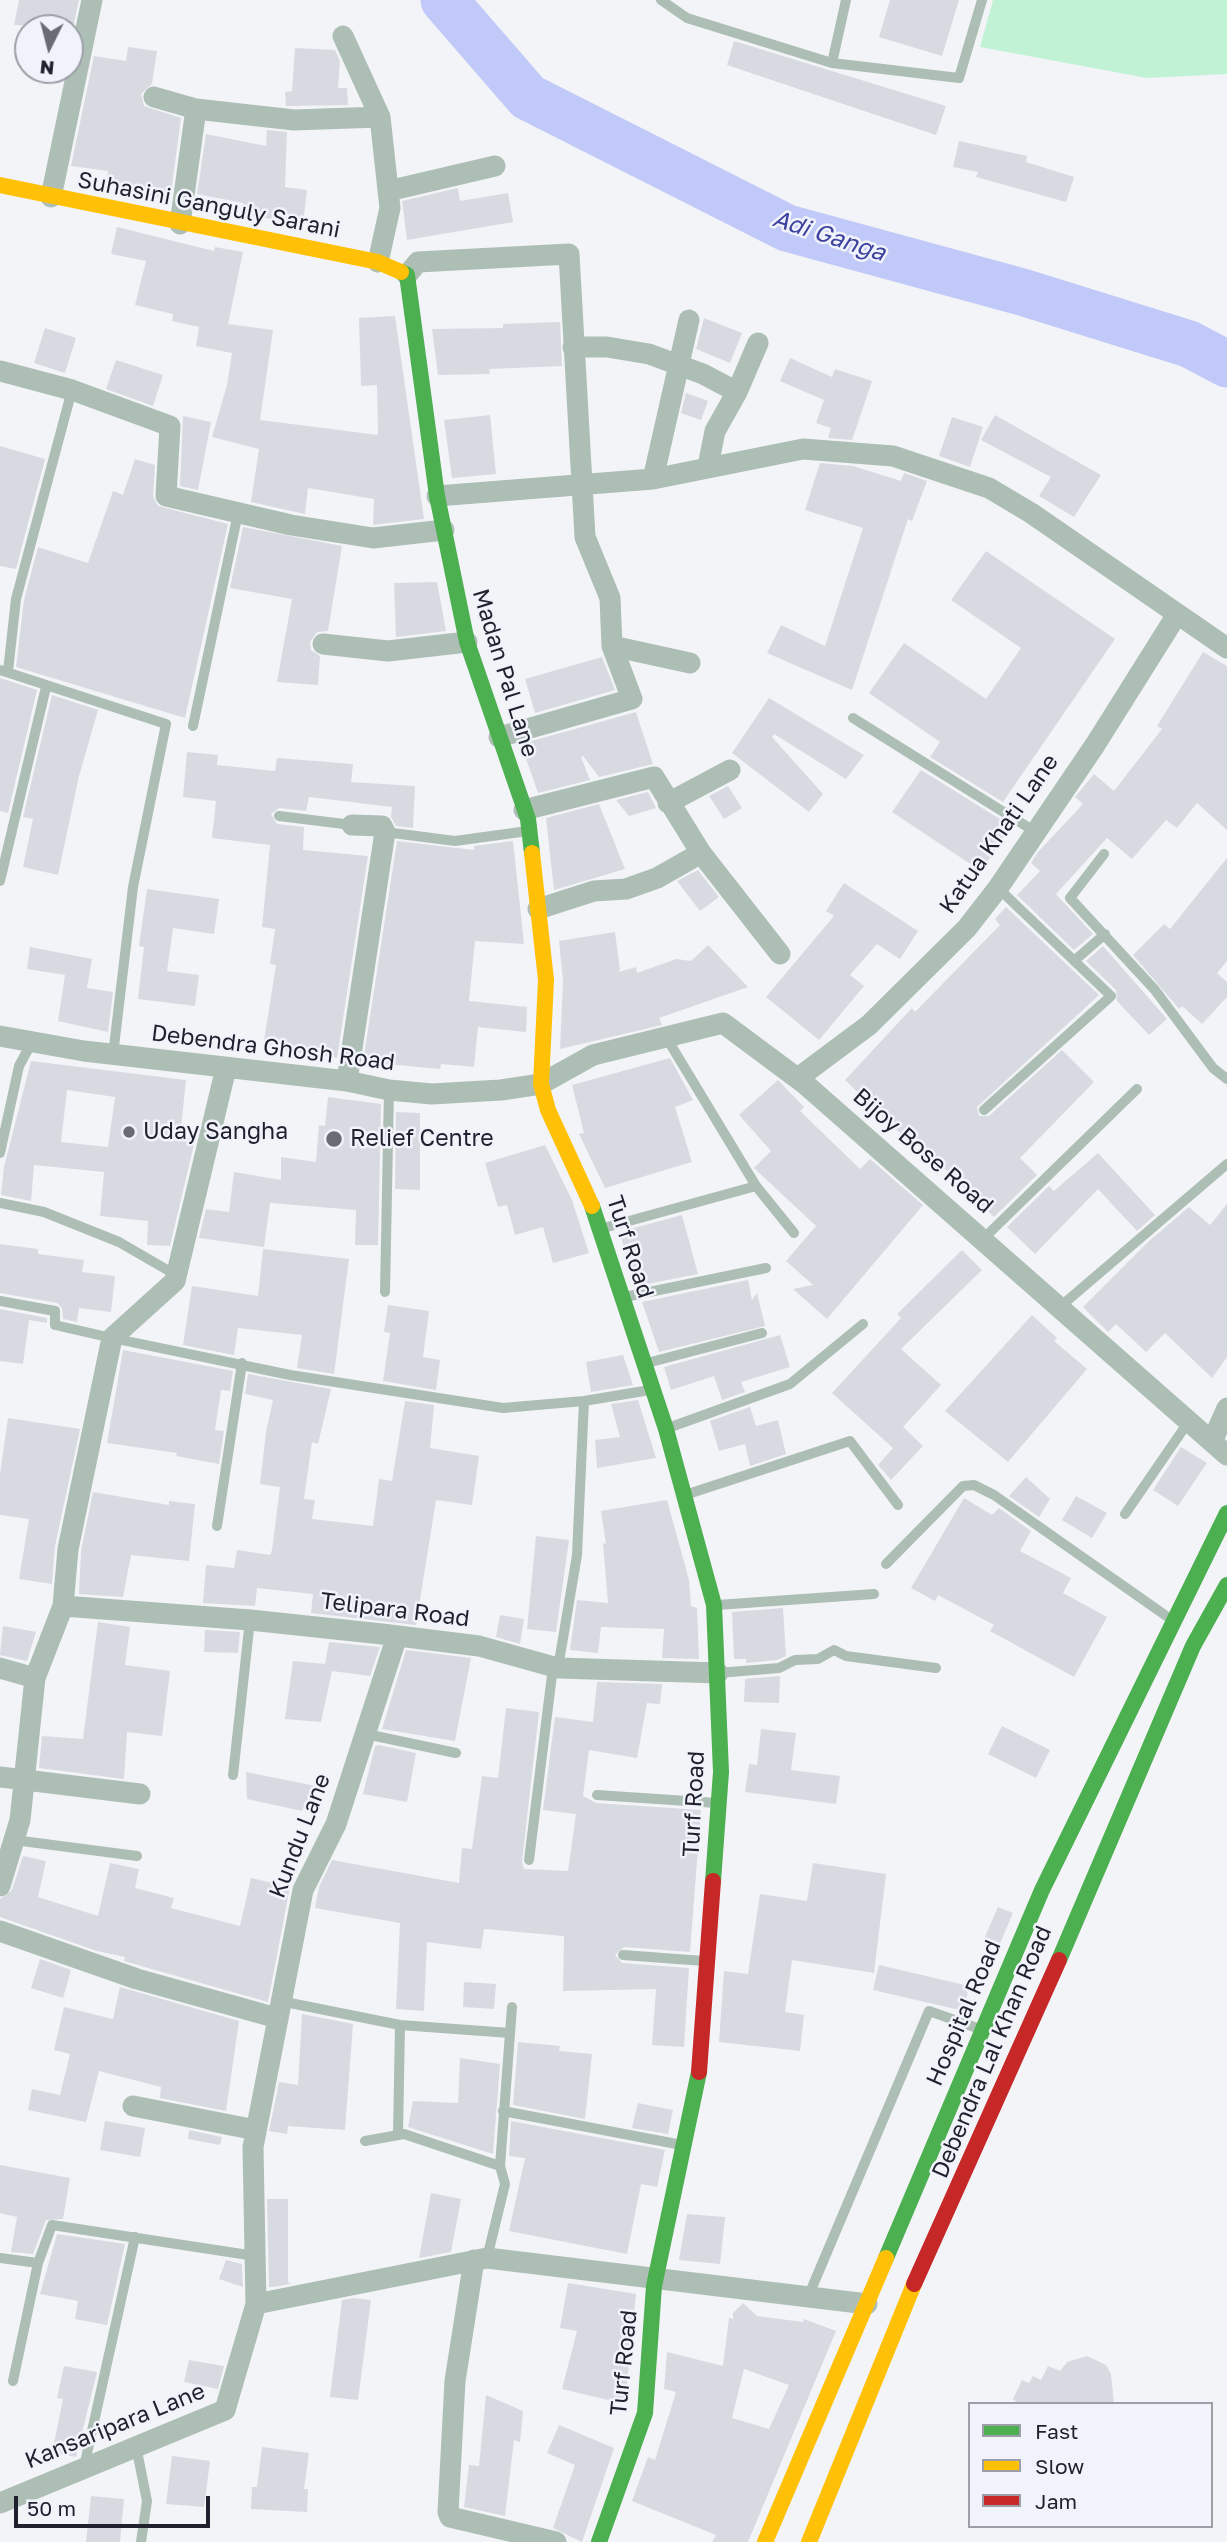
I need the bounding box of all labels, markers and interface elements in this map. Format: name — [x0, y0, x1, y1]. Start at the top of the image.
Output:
north arrow — [14, 14, 84, 84]
text: N — [39, 56, 55, 81]
street label: Suhasini Ganguly Sarani — [75, 166, 343, 244]
water label: Adi Ganga — [769, 204, 889, 268]
street label: Madan Pal Lane — [466, 585, 544, 761]
street label: Katua Khati Lane — [934, 749, 1064, 919]
street label: Debendra Ghosh Road — [150, 1019, 396, 1077]
street label: Bijoy Bose Road — [847, 1083, 999, 1219]
place label: Uday Sangha — [143, 1118, 288, 1146]
marker: Uday Sangha — [121, 1124, 137, 1140]
place label: Relief Centre — [350, 1125, 494, 1153]
marker: Relief Centre — [324, 1129, 344, 1149]
street label: Turf Road — [600, 1192, 660, 1302]
street label: Telipara Road — [319, 1587, 471, 1633]
street label: Turf Road — [677, 1750, 711, 1858]
street label: Kundu Lane — [264, 1770, 336, 1902]
street label: Debendra Lal Khan Road — [926, 1922, 1058, 2182]
street label: Hospital Road — [921, 1936, 1007, 2090]
street label: Turf Road — [605, 2309, 643, 2417]
street label: Kansaripara Lane — [21, 2377, 209, 2475]
legend — [968, 2402, 1213, 2528]
text: Fast — [1035, 2418, 1078, 2444]
text: Slow — [1035, 2453, 1084, 2479]
scale bar — [18, 2482, 214, 2526]
text: Jam — [1035, 2488, 1077, 2514]
text: 50 m — [27, 2495, 76, 2521]

